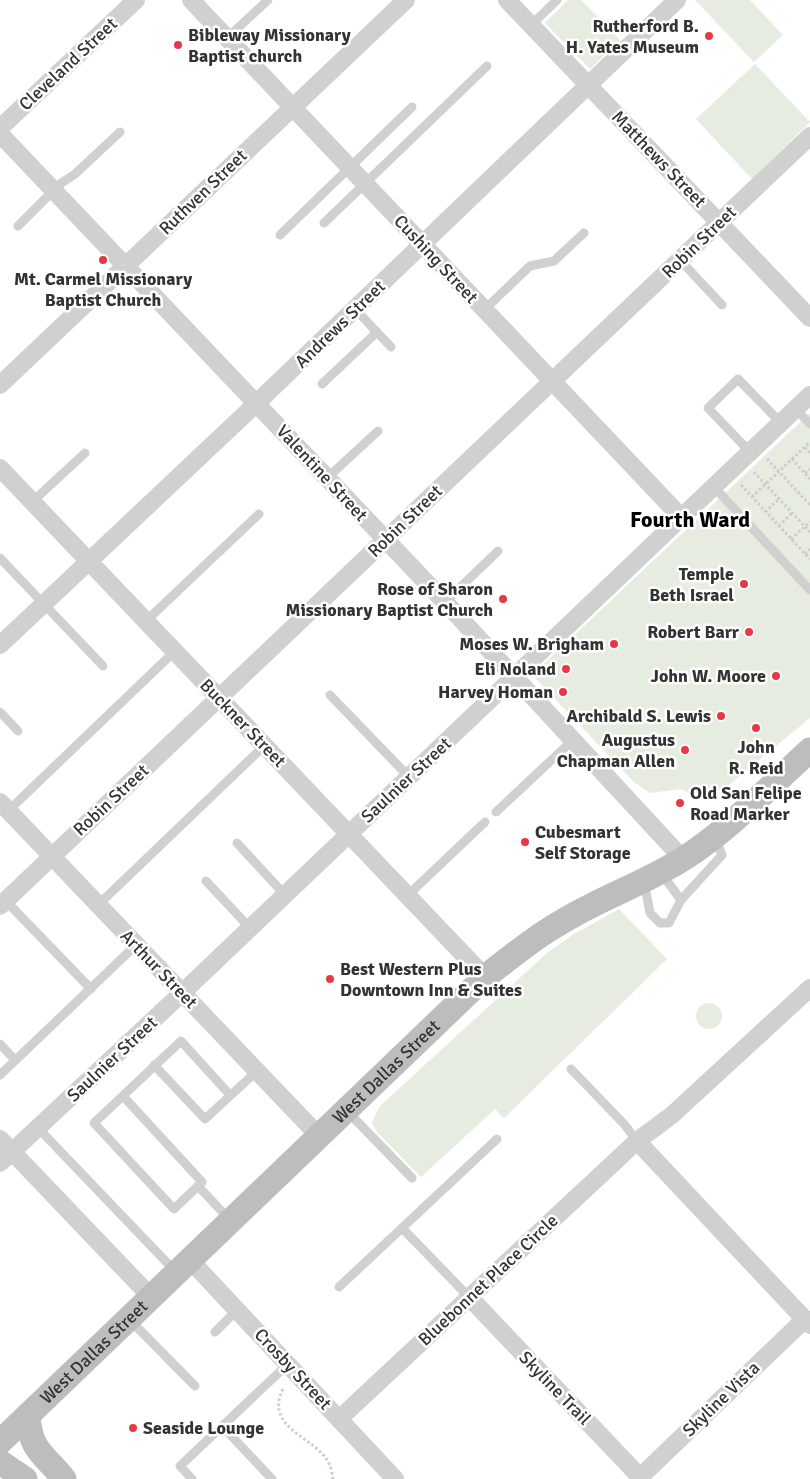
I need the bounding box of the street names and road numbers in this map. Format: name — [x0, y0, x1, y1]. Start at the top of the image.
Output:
street label: Cleveland Street — [14, 13, 122, 115]
street label: Matthews Street — [607, 106, 711, 212]
street label: Ruthven Street — [154, 145, 252, 239]
street label: Robin Street — [657, 201, 741, 283]
street label: Cushing Street — [389, 210, 483, 308]
street label: Andrews Street — [290, 275, 390, 373]
street label: Valentine Street — [272, 420, 372, 526]
street label: Robin Street — [363, 480, 447, 562]
street label: Buckner Street — [195, 674, 291, 772]
street label: Saulnier Street — [356, 733, 456, 827]
street label: Robin Street — [69, 760, 153, 840]
street label: Arthur Street — [116, 925, 202, 1013]
street label: Saulnier Street — [62, 1012, 162, 1106]
street label: West Dallas Street — [328, 1015, 445, 1128]
street label: Bluebonnet Place Circle — [414, 1210, 562, 1350]
street label: West Dallas Street — [35, 1295, 152, 1409]
street label: Crosby Street — [250, 1324, 336, 1414]
street label: Skyline Trail — [514, 1347, 596, 1429]
street label: Skyline Vista — [678, 1357, 764, 1441]

